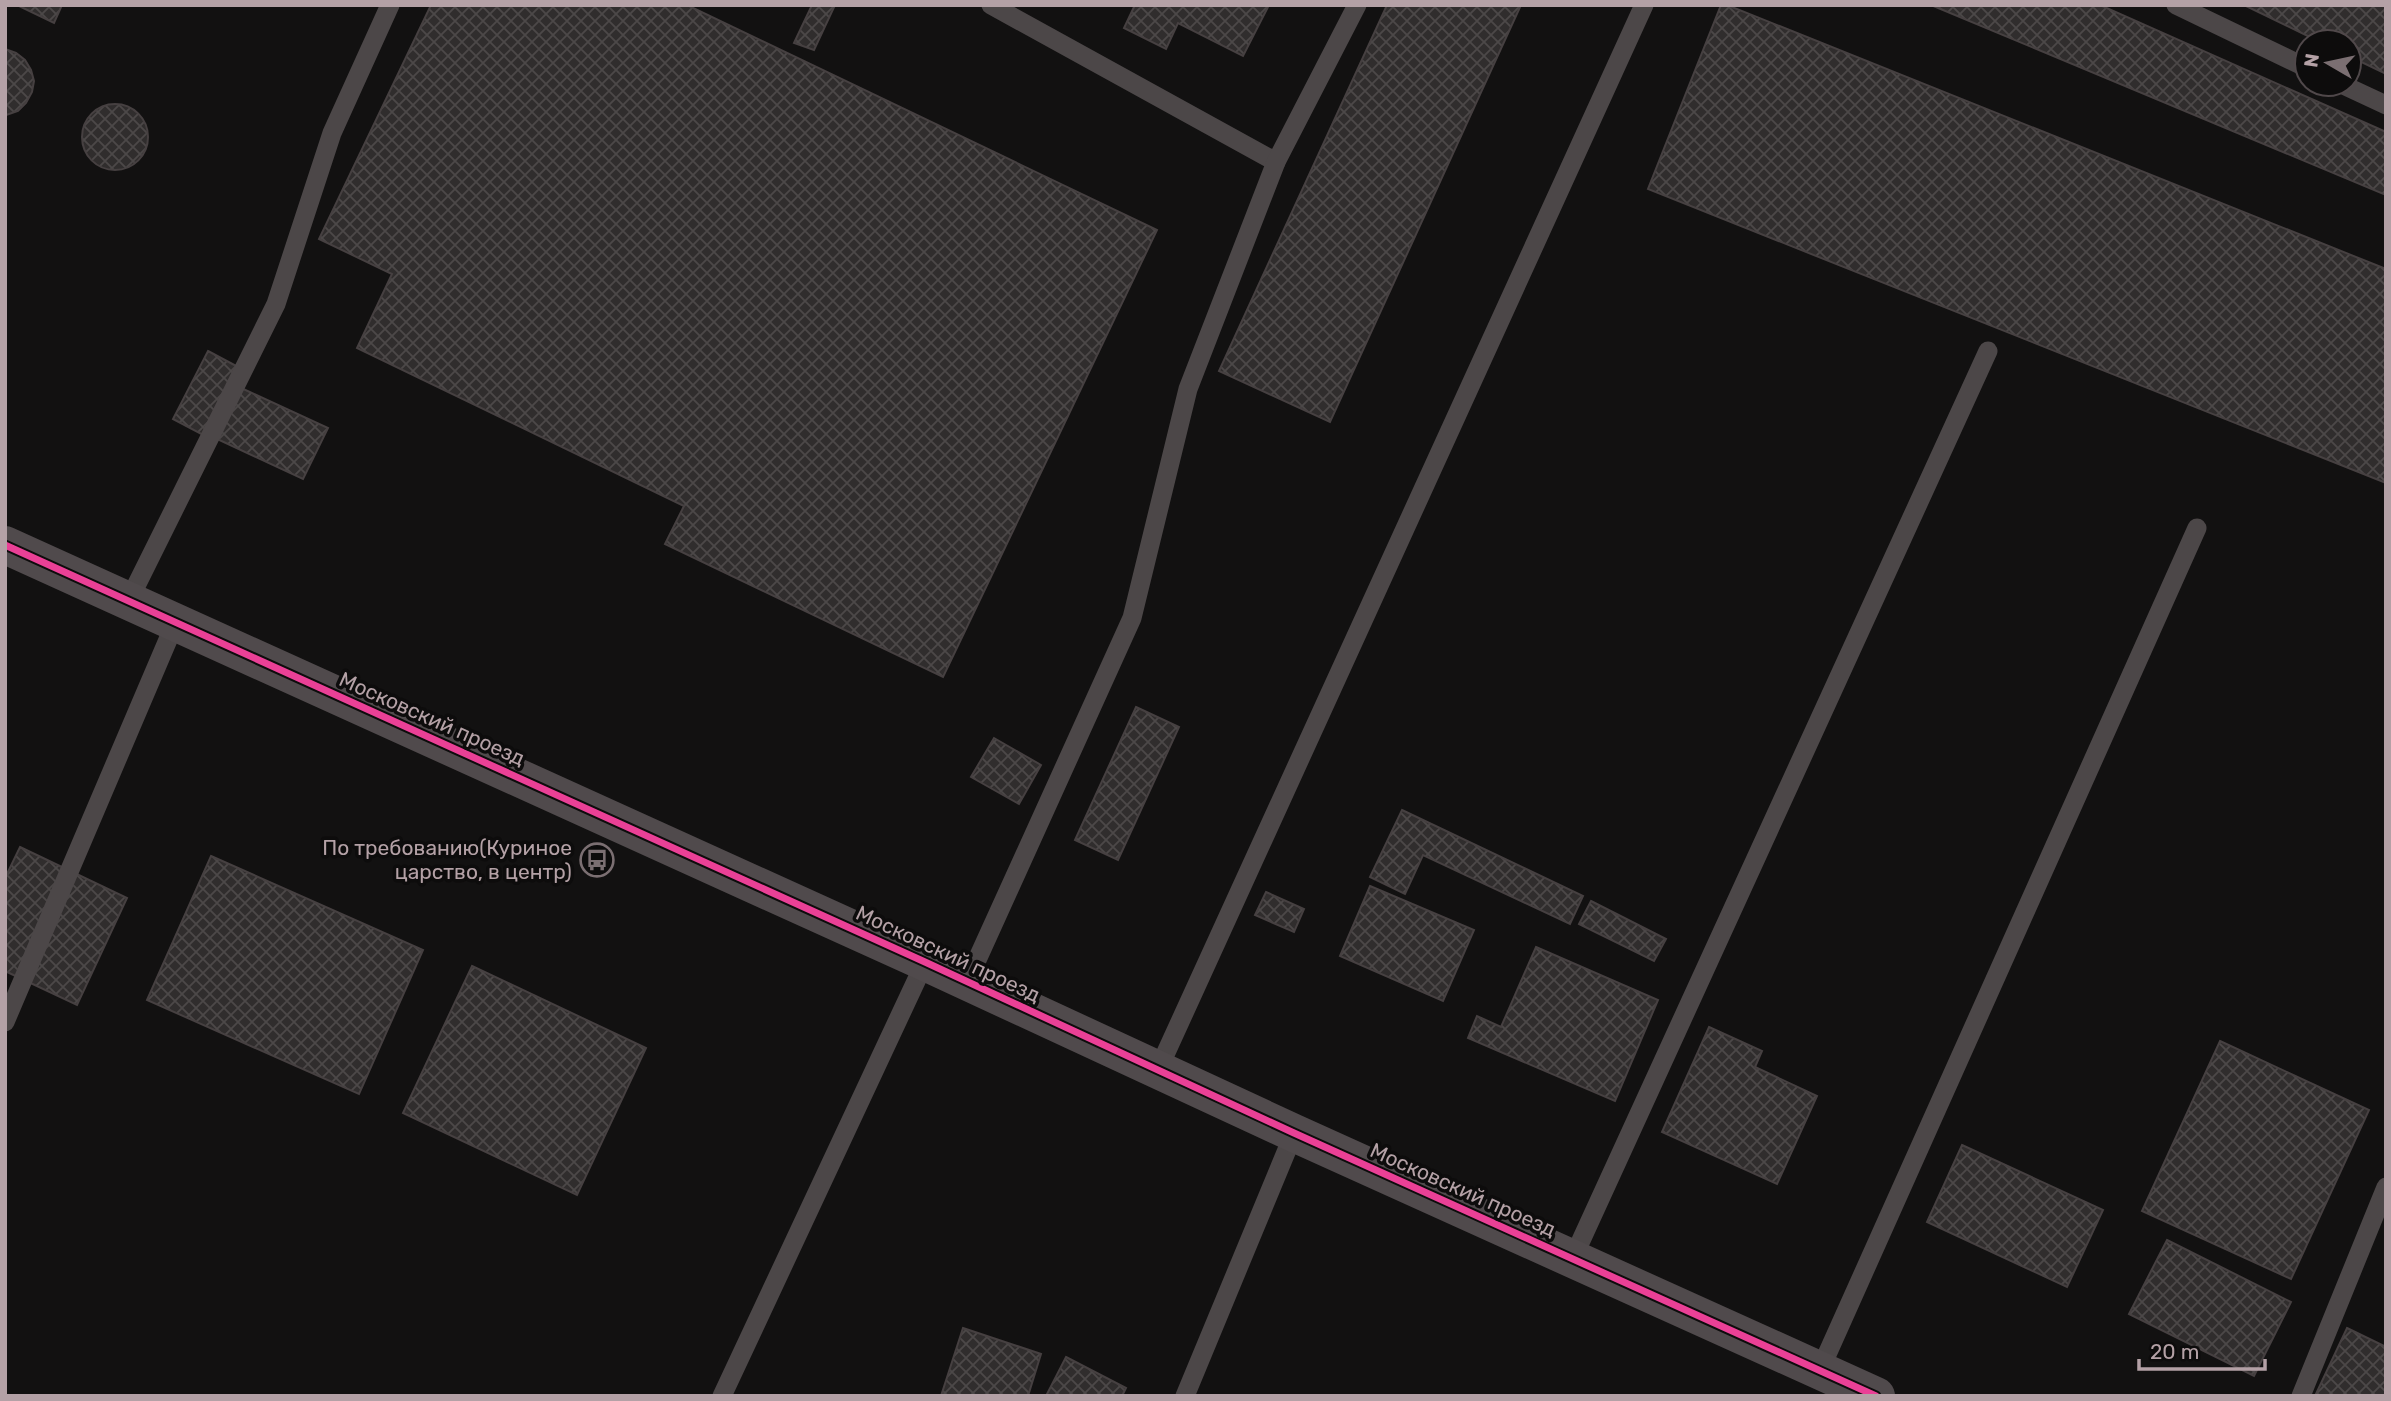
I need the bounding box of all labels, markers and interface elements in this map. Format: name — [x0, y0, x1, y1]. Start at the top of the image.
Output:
north arrow — [2293, 28, 2363, 98]
text: N — [2299, 52, 2324, 69]
street label: Московский проезд — [335, 666, 529, 771]
place label: По требованию(Куриное царство, в центр) — [322, 835, 572, 884]
bus stop icon: По требованию(Куриное царство, в центр) — [578, 841, 616, 879]
street label: Московский проезд — [852, 900, 1044, 1007]
street label: Московский проезд — [1366, 1137, 1560, 1242]
scale bar — [2139, 1328, 2265, 1372]
text: 20 m — [2150, 1339, 2199, 1364]

